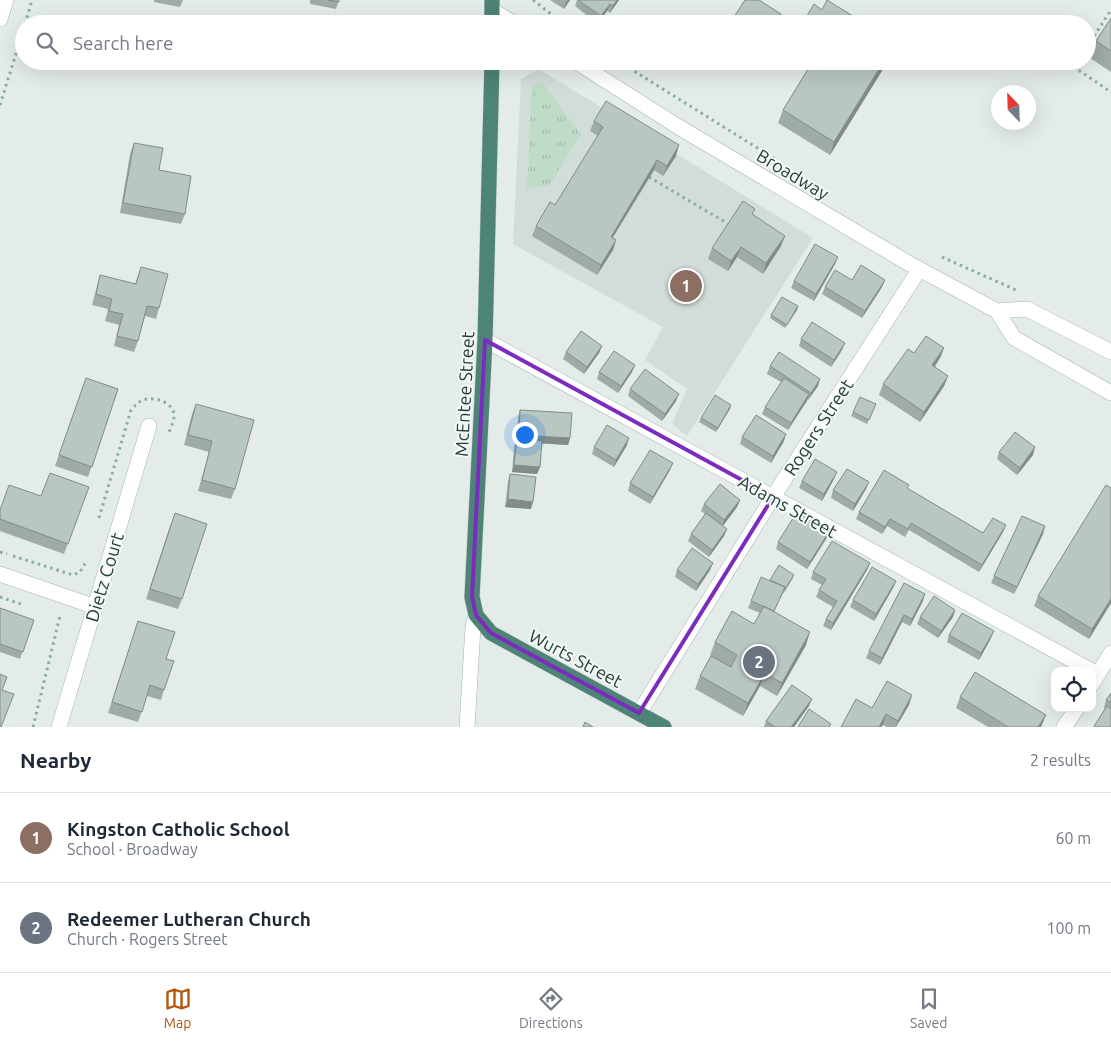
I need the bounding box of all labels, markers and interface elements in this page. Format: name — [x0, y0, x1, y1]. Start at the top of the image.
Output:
search box — [15, 15, 1096, 70]
icon: search — [33, 29, 61, 57]
text: Search here — [73, 32, 173, 54]
north arrow — [991, 85, 1036, 130]
street label: Broadway — [753, 145, 833, 203]
pin: 1 — [670, 267, 702, 305]
street label: McEntee Street — [451, 331, 477, 457]
street label: Rogers Street — [779, 375, 857, 479]
your location — [512, 422, 538, 448]
street label: Adams Street — [735, 471, 841, 541]
street label: Dietz Court — [81, 530, 127, 624]
street label: Wurts Street — [526, 625, 626, 691]
pin: 2 — [743, 643, 775, 681]
map controls — [1051, 667, 1096, 712]
button: locate — [1051, 667, 1096, 712]
text: Nearby — [20, 748, 91, 772]
text: 2 results — [1030, 751, 1091, 769]
text: Kingston Catholic School — [67, 818, 289, 840]
text: 1 — [31, 829, 41, 847]
text: 60 m — [1055, 829, 1091, 847]
text: School · Broadway — [67, 840, 198, 858]
text: Redeemer Lutheran Church — [67, 908, 311, 930]
text: 2 — [31, 919, 41, 937]
text: 100 m — [1046, 919, 1091, 937]
text: Church · Rogers Street — [67, 930, 228, 948]
tab: Map — [164, 985, 192, 1031]
tab: Directions — [519, 985, 583, 1031]
tab: Saved — [910, 985, 947, 1031]

